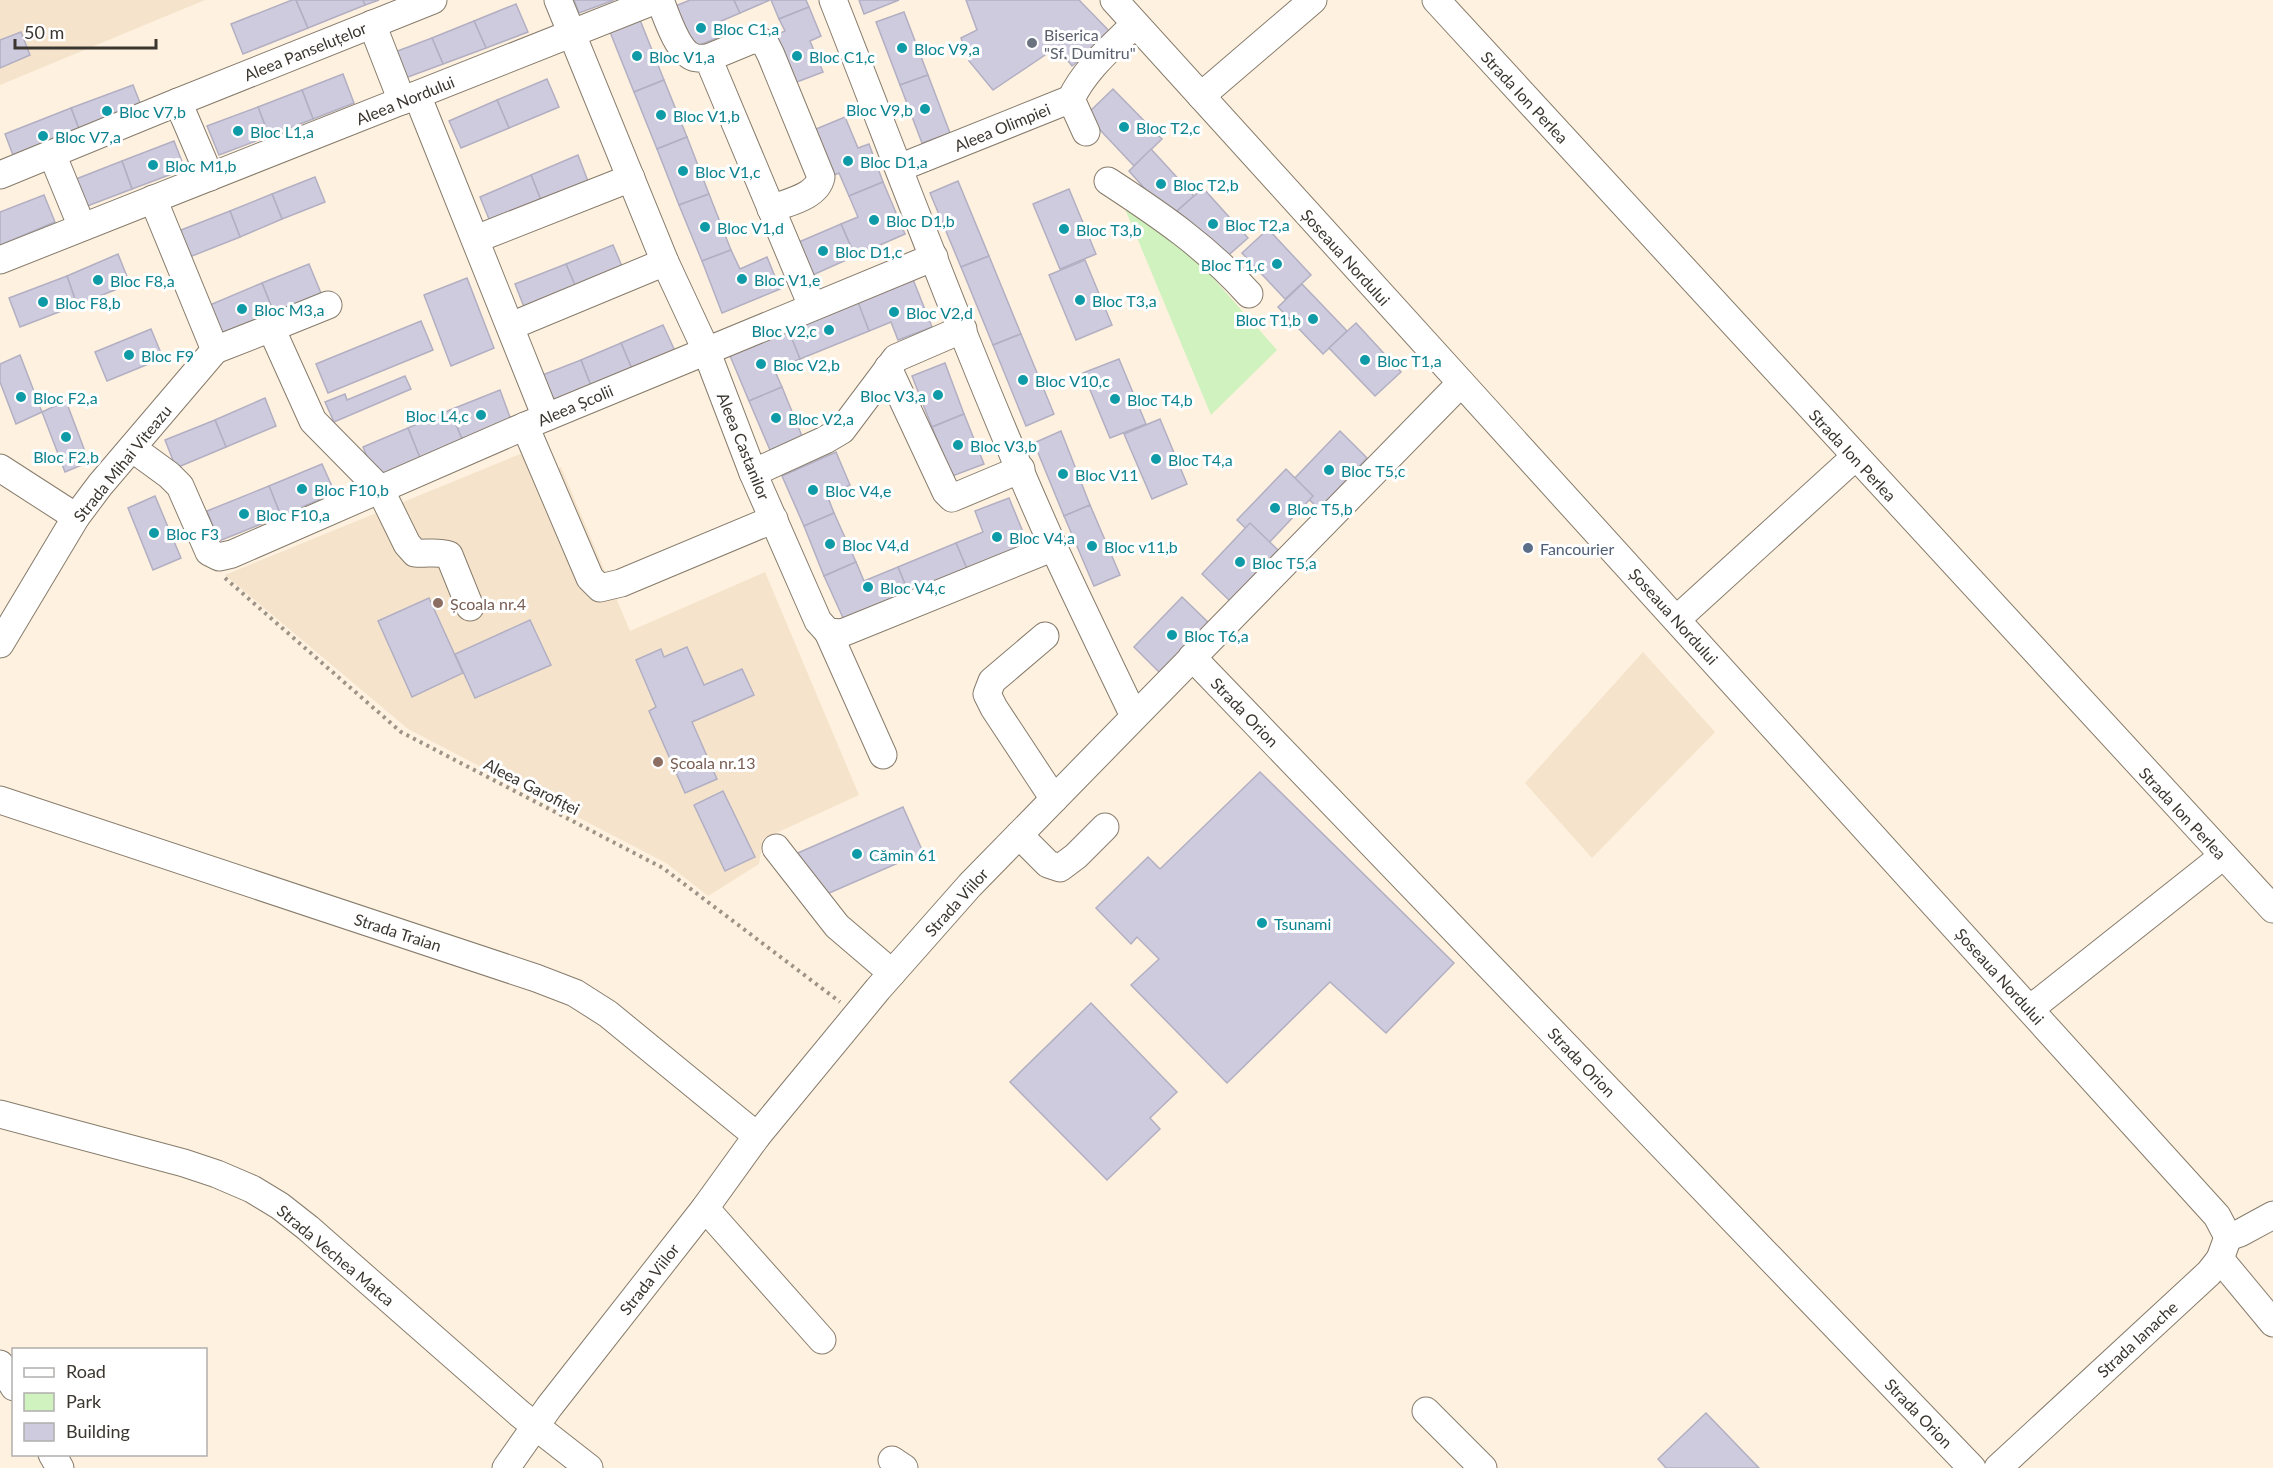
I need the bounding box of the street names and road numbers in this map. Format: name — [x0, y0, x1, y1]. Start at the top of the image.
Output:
street label: Aleea Panseluțelor — [241, 18, 369, 84]
street label: Strada Ion Perlea — [1478, 47, 1572, 147]
street label: Aleea Nordului — [353, 72, 457, 128]
street label: Aleea Olimpiei — [951, 99, 1053, 155]
street label: Șoseaua Nordului — [1298, 205, 1394, 309]
street label: Aleea Școlii — [534, 381, 616, 429]
street label: Aleea Castanilor — [714, 389, 774, 503]
street label: Strada Mihai Viteazu — [69, 401, 175, 525]
street label: Strada Ion Perlea — [1806, 405, 1900, 505]
street label: Șoseaua Nordului — [1626, 564, 1722, 668]
street label: Strada Orion — [1207, 673, 1283, 751]
street label: Aleea Garofiței — [481, 754, 583, 818]
street label: Strada Ion Perlea — [2136, 763, 2230, 863]
street label: Strada Viilor — [920, 864, 992, 940]
street label: Strada Traian — [352, 909, 444, 955]
street label: Șoseaua Nordului — [1952, 924, 2048, 1028]
street label: Strada Orion — [1544, 1023, 1620, 1101]
street label: Strada Vechea Matca — [274, 1200, 398, 1310]
street label: Strada Viilor — [615, 1239, 683, 1318]
street label: Strada Ianache — [2093, 1297, 2181, 1381]
street label: Strada Orion — [1881, 1374, 1957, 1452]

